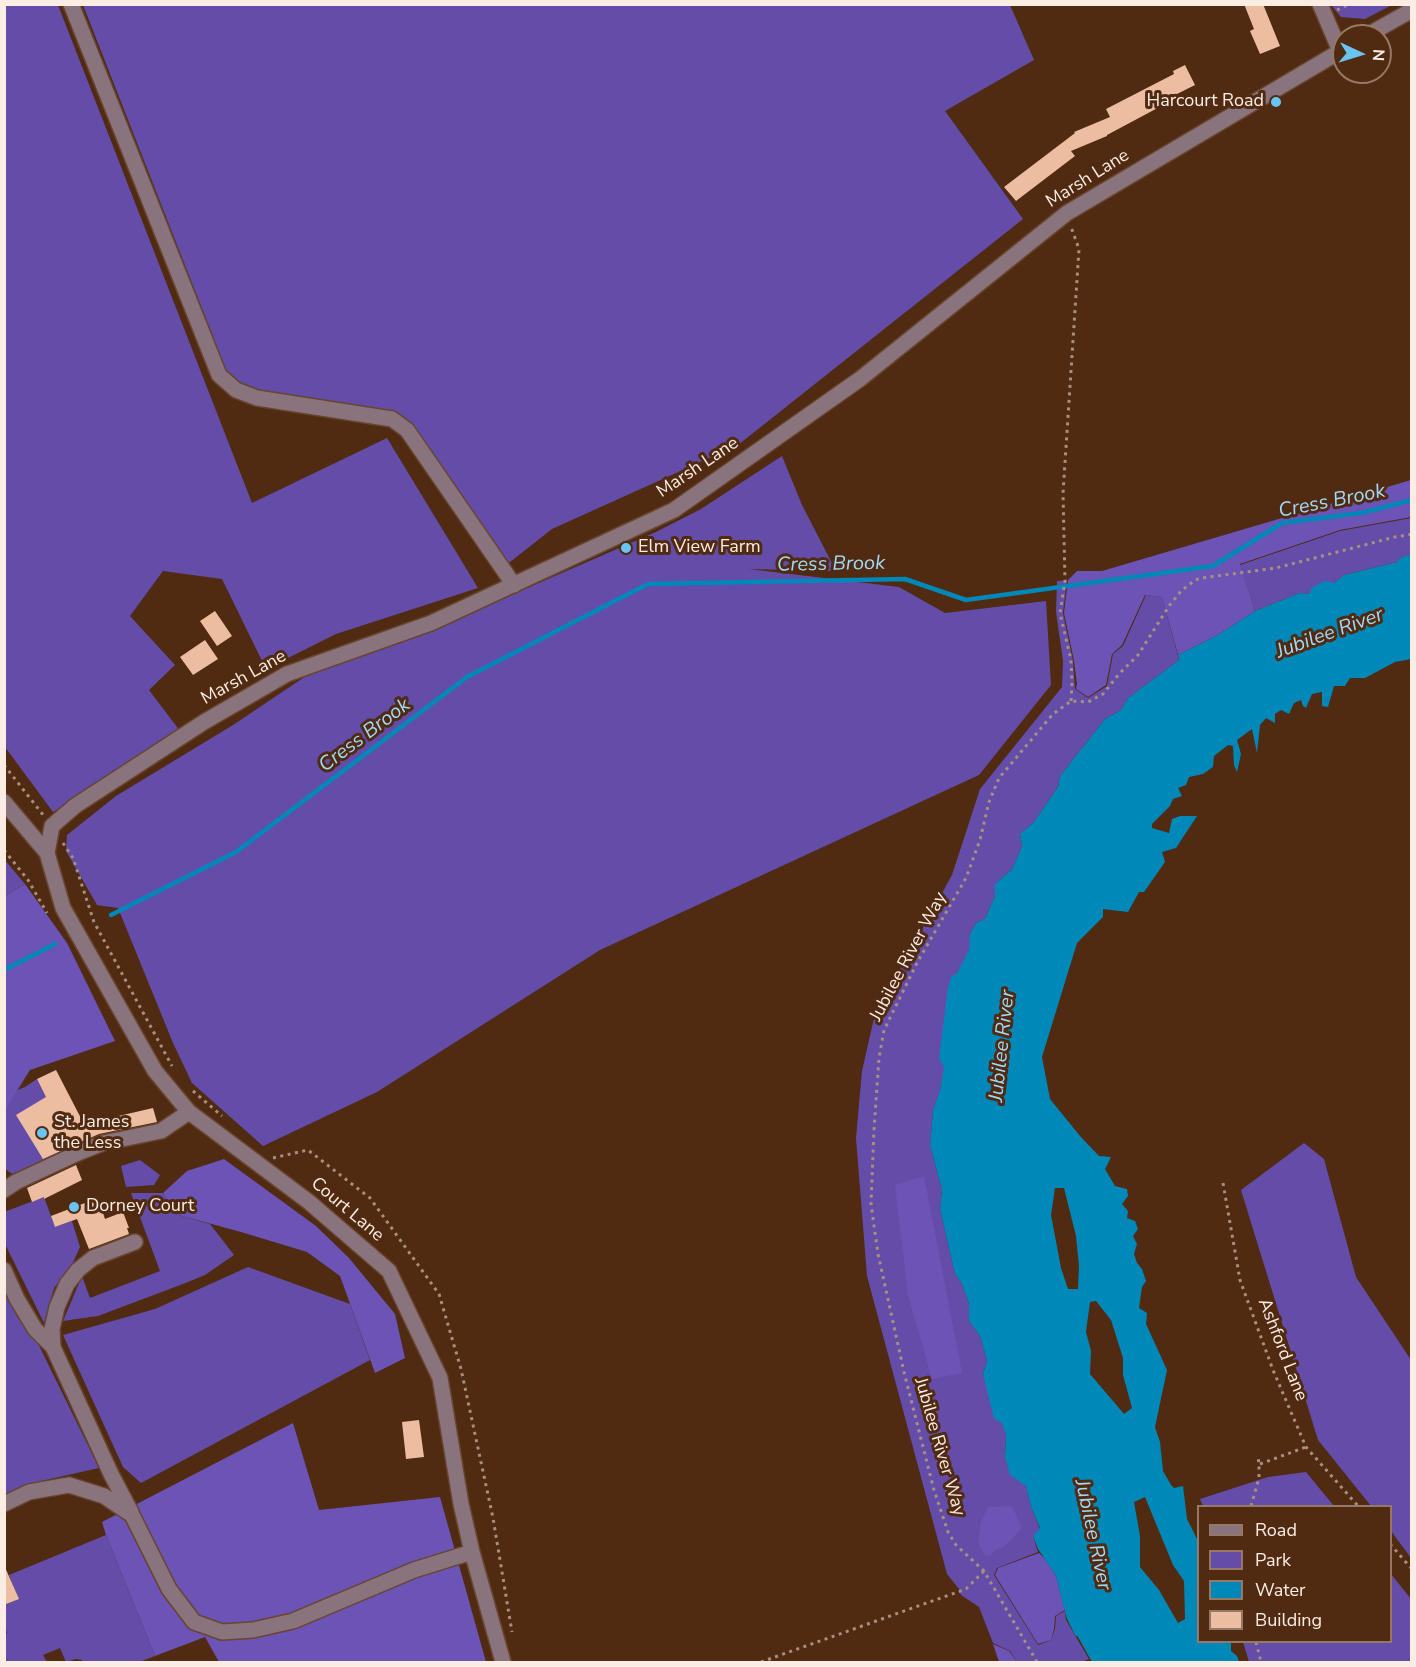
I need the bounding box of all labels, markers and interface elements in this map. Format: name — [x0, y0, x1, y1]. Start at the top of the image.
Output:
north arrow — [1332, 24, 1392, 84]
text: N — [1367, 48, 1389, 62]
place label: Harcourt Road — [1146, 91, 1264, 113]
marker: Harcourt Road — [1269, 95, 1283, 109]
street label: Marsh Lane — [1042, 145, 1134, 213]
street label: Marsh Lane — [653, 433, 743, 503]
water label: Cress Brook — [1277, 480, 1387, 524]
place label: Elm View Farm — [638, 537, 761, 559]
marker: Elm View Farm — [619, 541, 633, 555]
water label: Cress Brook — [777, 552, 885, 578]
water label: Jubilee River — [1273, 604, 1387, 664]
street label: Marsh Lane — [198, 646, 290, 710]
water label: Cress Brook — [315, 694, 415, 778]
street label: Jubilee River Way — [866, 889, 952, 1025]
water label: Jubilee River — [985, 989, 1021, 1103]
place label: St. James the Less — [54, 1112, 129, 1154]
marker: St. James the Less — [35, 1126, 49, 1140]
street label: Court Lane — [306, 1173, 388, 1247]
place label: Dorney Court — [86, 1196, 194, 1218]
marker: Dorney Court — [67, 1200, 81, 1214]
street label: Ashford Lane — [1253, 1296, 1311, 1404]
street label: Jubilee River Way — [909, 1375, 969, 1519]
water label: Jubilee River — [1069, 1478, 1115, 1592]
legend — [1197, 1505, 1392, 1643]
text: Road — [1255, 1518, 1297, 1542]
text: Park — [1255, 1548, 1291, 1572]
text: Water — [1255, 1578, 1306, 1602]
text: Building — [1255, 1608, 1322, 1632]

